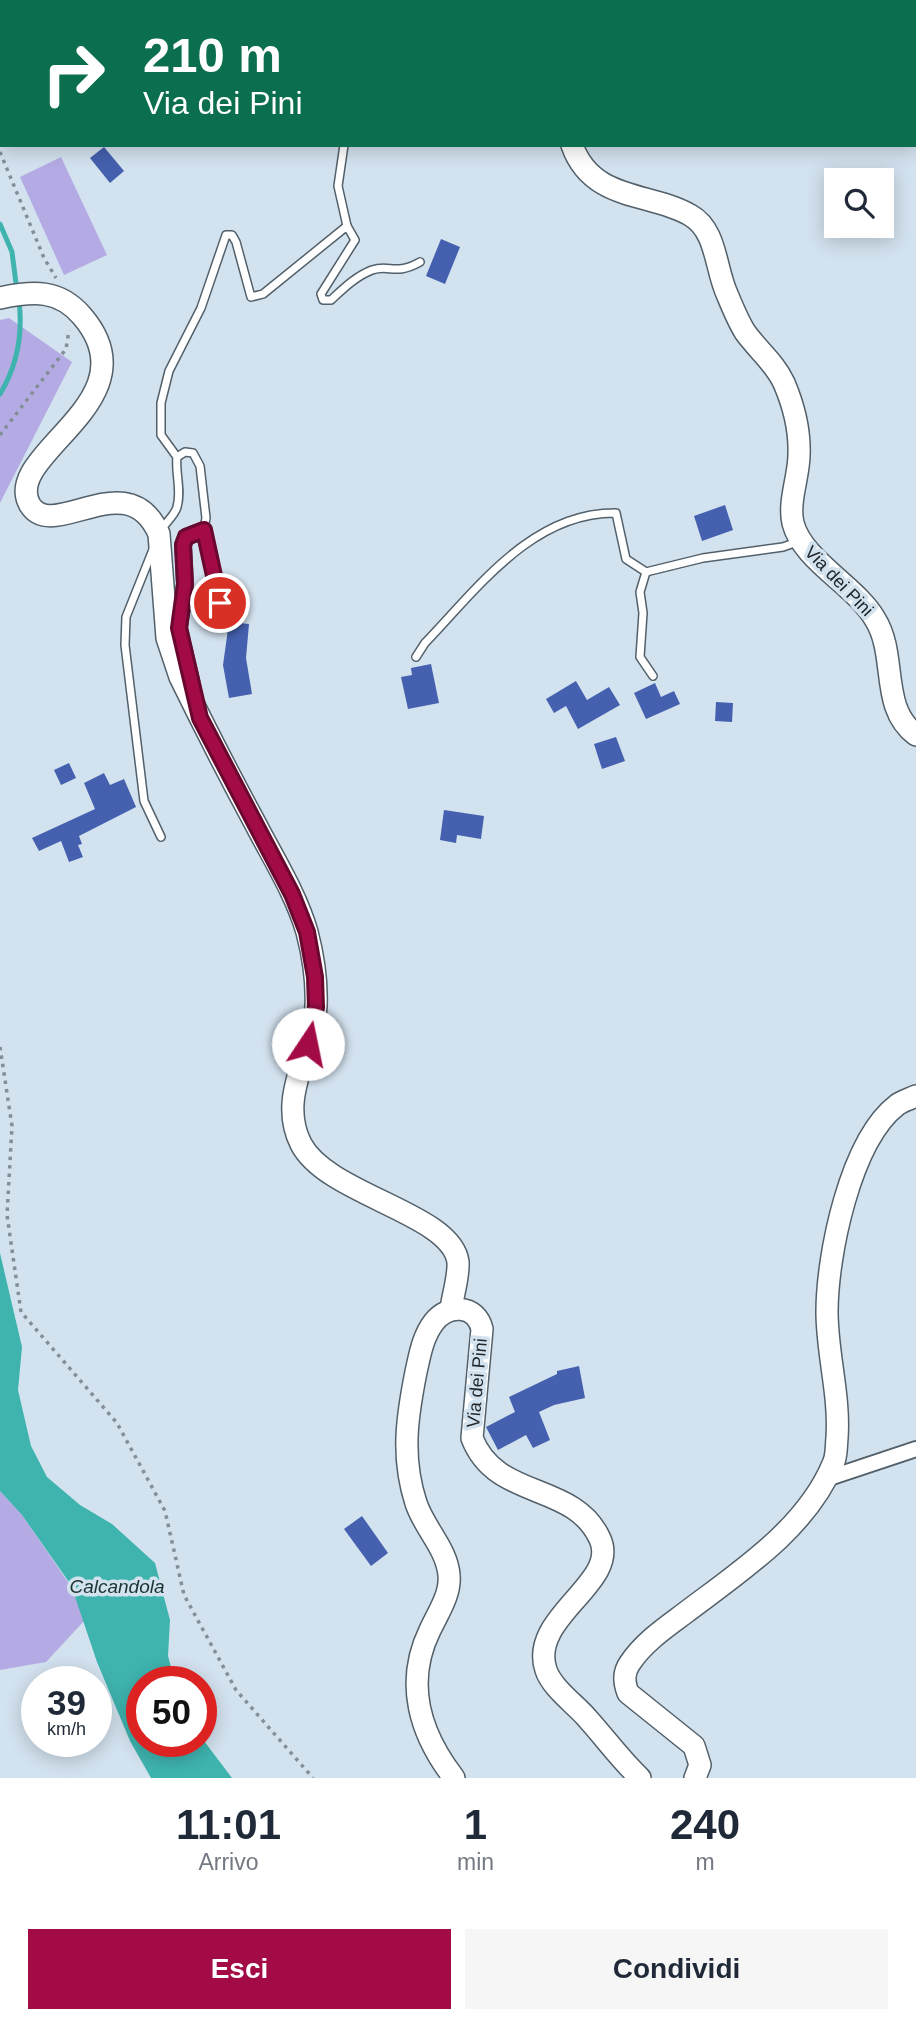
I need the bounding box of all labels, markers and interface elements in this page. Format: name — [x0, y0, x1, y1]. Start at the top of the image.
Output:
icon: right — [28, 28, 119, 119]
text: 210 m — [143, 28, 282, 82]
text: Via dei Pini — [143, 85, 303, 121]
map controls — [824, 168, 894, 238]
button: search — [824, 168, 894, 238]
street label: Via dei Pini — [801, 542, 877, 620]
pin — [190, 573, 250, 633]
icon: arrive — [201, 584, 239, 622]
position arrow — [271, 1007, 345, 1081]
street label: Via dei Pini — [463, 1337, 491, 1429]
water label: Calcandola — [69, 1576, 165, 1597]
speed limit sign: 50 — [126, 1666, 217, 1757]
text: 39 — [47, 1683, 86, 1722]
text: km/h — [47, 1719, 86, 1739]
text: 11:01 — [176, 1801, 281, 1848]
text: 1 — [464, 1801, 487, 1848]
text: 240 — [670, 1801, 740, 1848]
text: Arrivo — [198, 1849, 259, 1875]
text: min — [457, 1849, 494, 1875]
text: m — [695, 1849, 715, 1875]
button: Esci — [28, 1929, 451, 2009]
button: Condividi — [465, 1929, 888, 2009]

